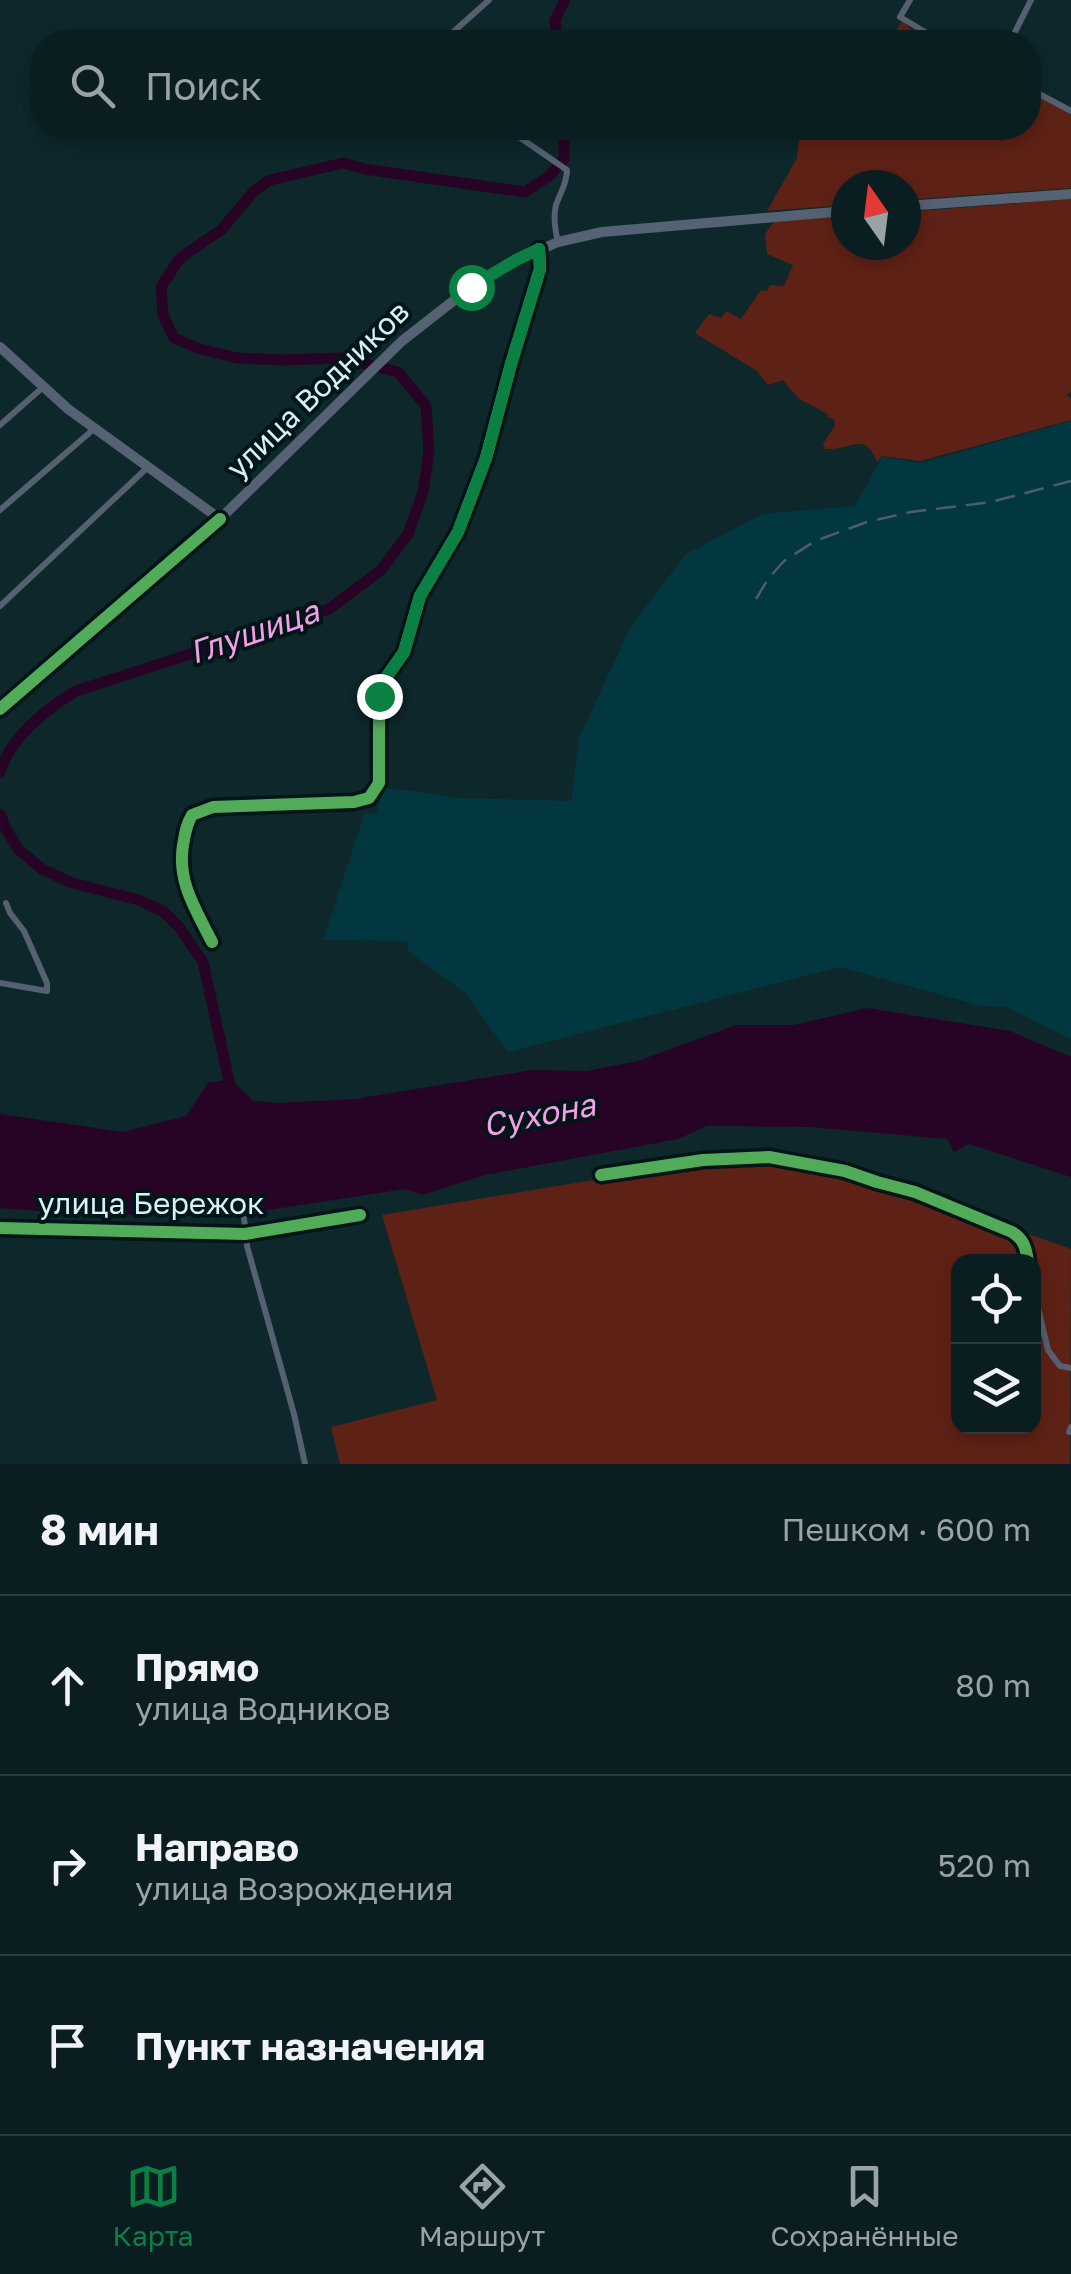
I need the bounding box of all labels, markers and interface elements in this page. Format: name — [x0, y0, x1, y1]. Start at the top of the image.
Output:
search box — [30, 30, 1041, 140]
icon: search — [65, 58, 120, 113]
text: Поиск — [145, 63, 262, 108]
north arrow — [831, 170, 921, 260]
route start — [449, 265, 495, 311]
street label: улица Водников — [219, 293, 416, 485]
water label: Глушица — [184, 591, 325, 671]
route end — [357, 674, 403, 720]
water label: Сухона — [479, 1084, 600, 1144]
street label: улица Бережок — [38, 1185, 264, 1221]
map controls — [951, 1254, 1041, 1434]
button: locate — [951, 1254, 1041, 1344]
button: layers — [951, 1344, 1041, 1434]
text: 8 мин — [40, 1504, 159, 1554]
text: Пешком · 600 m — [782, 1510, 1031, 1548]
text: Прямо — [135, 1644, 259, 1689]
icon: ahead — [40, 1658, 95, 1713]
text: 80 m — [955, 1666, 1031, 1704]
text: улица Водников — [135, 1689, 391, 1727]
text: Направо — [135, 1824, 299, 1869]
icon: right — [40, 1838, 95, 1893]
text: 520 m — [938, 1846, 1031, 1884]
text: улица Возрождения — [135, 1869, 454, 1907]
icon: arrive — [40, 2018, 95, 2073]
text: Пункт назначения — [135, 2023, 485, 2068]
tab: Карта — [113, 2159, 194, 2252]
tab: Маршрут — [419, 2159, 545, 2252]
tab: Сохранённые — [770, 2159, 958, 2252]

